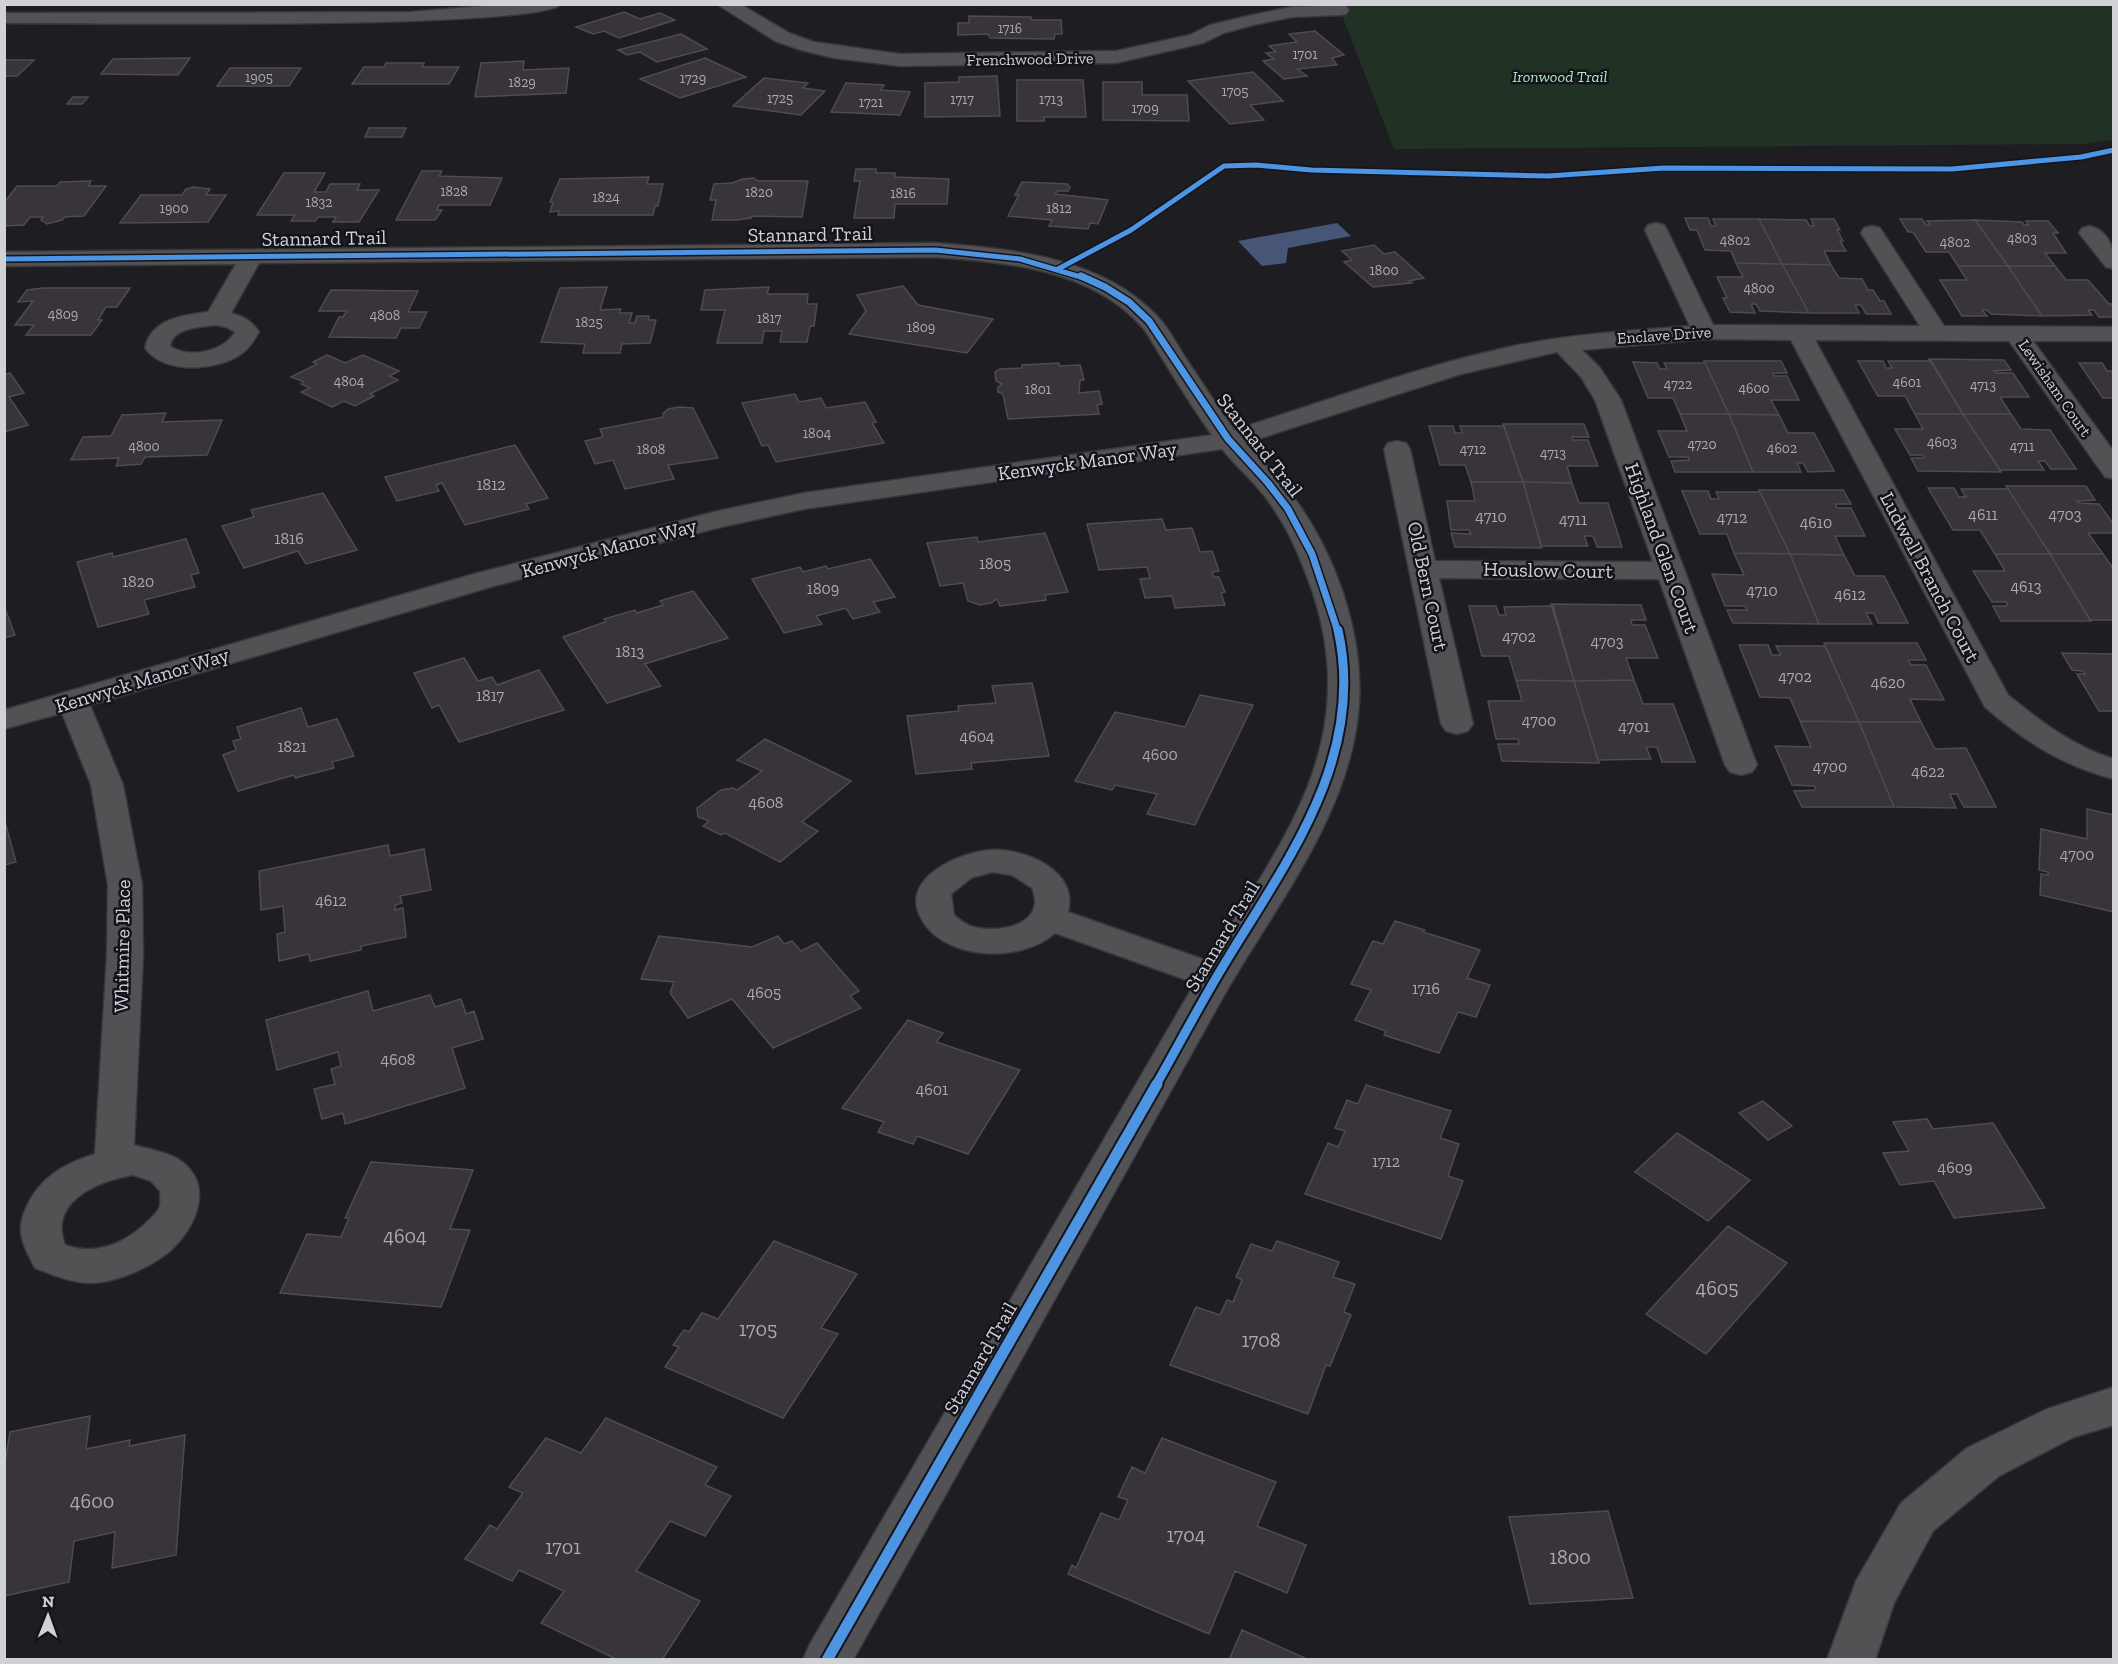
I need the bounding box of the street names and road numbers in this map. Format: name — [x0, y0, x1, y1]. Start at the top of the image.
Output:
street label: Frenchwood Drive — [966, 48, 1094, 70]
street label: Stannard Trail — [747, 221, 873, 247]
street label: Stannard Trail — [261, 225, 387, 251]
street label: Enclave Drive — [1616, 322, 1712, 348]
street label: Lewisham Court — [2014, 336, 2096, 440]
street label: Stannard Trail — [1212, 388, 1308, 502]
street label: Kenwyck Manor Way — [996, 436, 1179, 485]
street label: Highland Glen Court — [1620, 460, 1704, 637]
street label: Ludwell Branch Court — [1875, 488, 1985, 667]
street label: Kenwyck Manor Way — [519, 513, 700, 583]
street label: Old Bern Court — [1403, 519, 1454, 653]
street label: Houslow Court — [1483, 557, 1614, 583]
street label: Kenwyck Manor Way — [52, 642, 233, 718]
street label: Stannard Trail — [1180, 876, 1264, 996]
street label: Whitmire Place — [109, 879, 135, 1013]
street label: Stannard Trail — [938, 1298, 1022, 1418]

